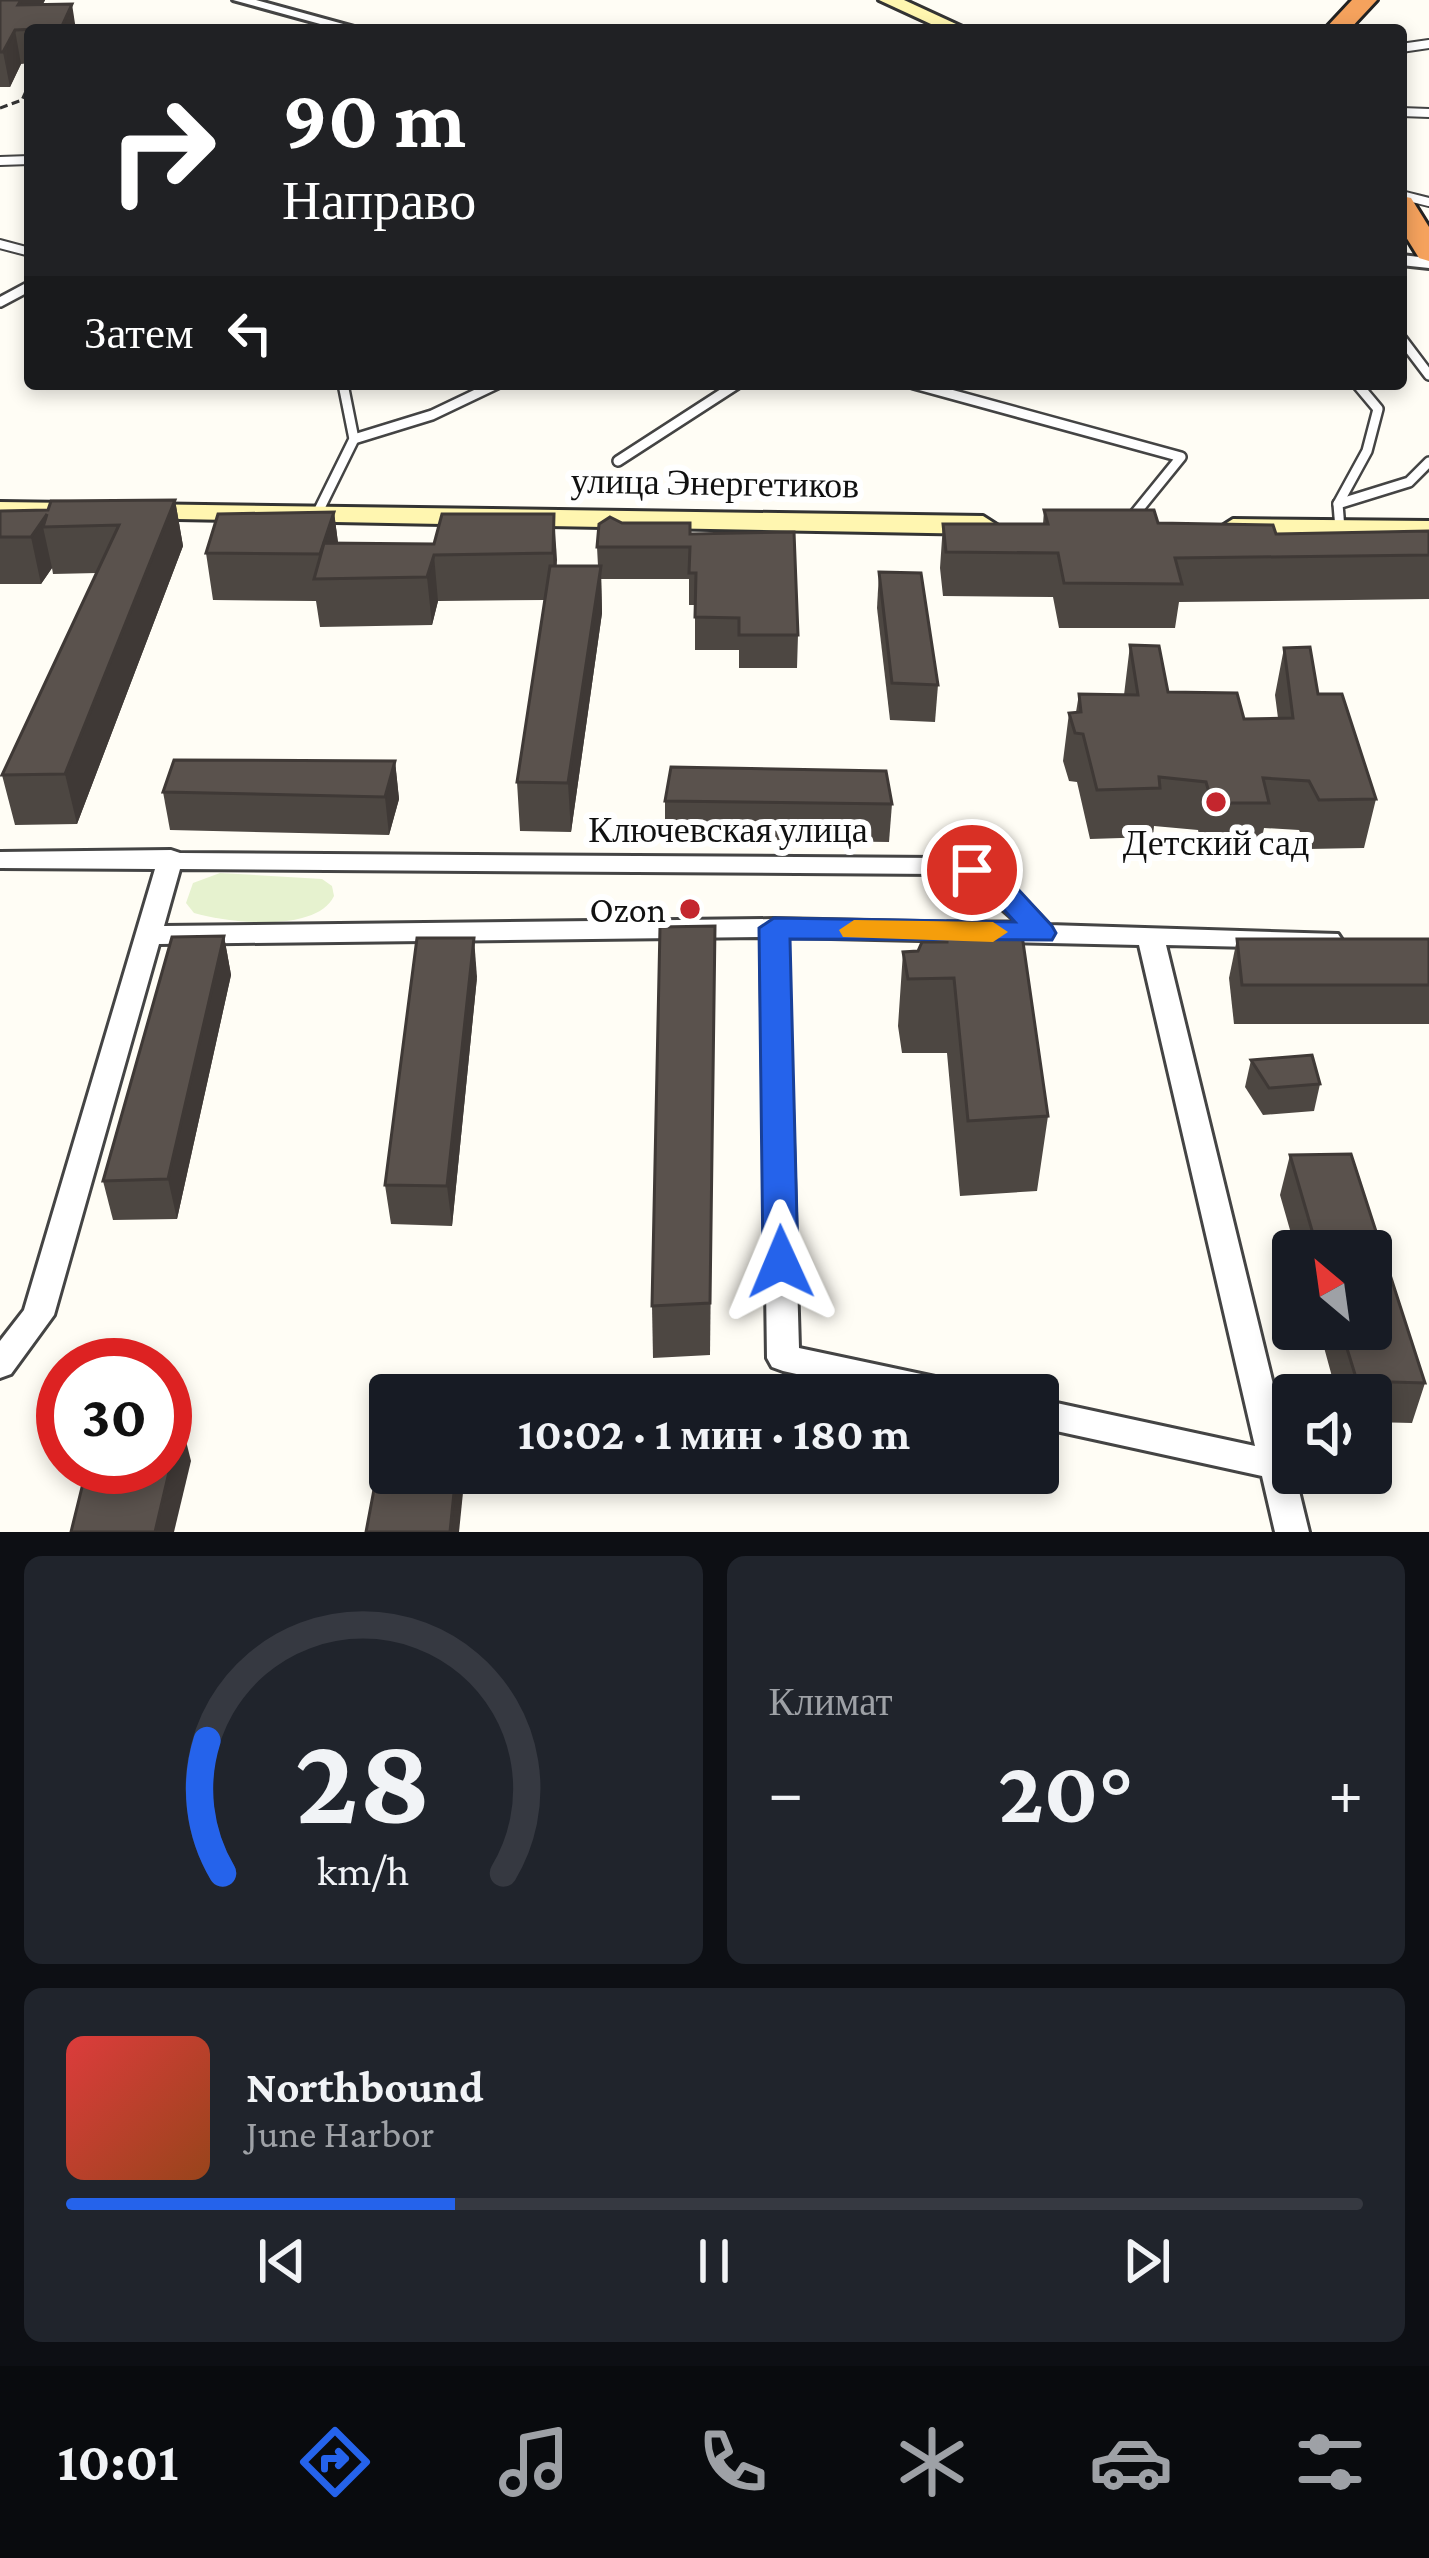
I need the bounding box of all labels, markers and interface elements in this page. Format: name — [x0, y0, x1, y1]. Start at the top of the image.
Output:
icon: right — [84, 72, 240, 228]
text: 90 m — [282, 72, 466, 165]
text: Направо — [282, 171, 476, 231]
icon: left — [217, 300, 283, 366]
text: Затем — [84, 308, 193, 358]
street label: улица Энергетиков — [570, 460, 860, 506]
marker: Детский сад — [1203, 789, 1229, 815]
street label: Ключевская улица — [588, 810, 868, 850]
pin — [921, 819, 1023, 921]
place label: Детский сад — [1123, 823, 1309, 863]
icon: arrive — [939, 837, 1005, 903]
place label: Ozon — [589, 890, 666, 930]
marker: Ozon — [677, 896, 703, 922]
position arrow — [718, 1199, 844, 1325]
north arrow — [1272, 1230, 1392, 1350]
map controls — [1272, 1230, 1392, 1494]
speed limit sign: 30 — [36, 1338, 192, 1494]
button: sound — [1272, 1374, 1392, 1494]
text: 10:02 · 1 мин · 180 m — [518, 1409, 910, 1459]
text: Климат — [769, 1680, 893, 1723]
text: 28 — [295, 1710, 431, 1849]
text: 20° — [998, 1741, 1134, 1841]
text: − — [769, 1755, 803, 1828]
text: + — [1328, 1755, 1363, 1828]
text: km/h — [317, 1847, 409, 1894]
text: Northbound — [246, 2062, 484, 2112]
text: June Harbor — [246, 2112, 434, 2155]
icon: previous — [249, 2228, 315, 2294]
icon: pause — [681, 2228, 747, 2294]
icon: next — [1114, 2228, 1180, 2294]
icon: directions — [293, 2420, 377, 2504]
icon: music — [492, 2420, 576, 2504]
icon: phone — [691, 2420, 775, 2504]
icon: climate — [890, 2420, 974, 2504]
icon: car — [1089, 2420, 1173, 2504]
icon: filters — [1288, 2420, 1372, 2504]
text: 10:01 — [57, 2432, 178, 2492]

